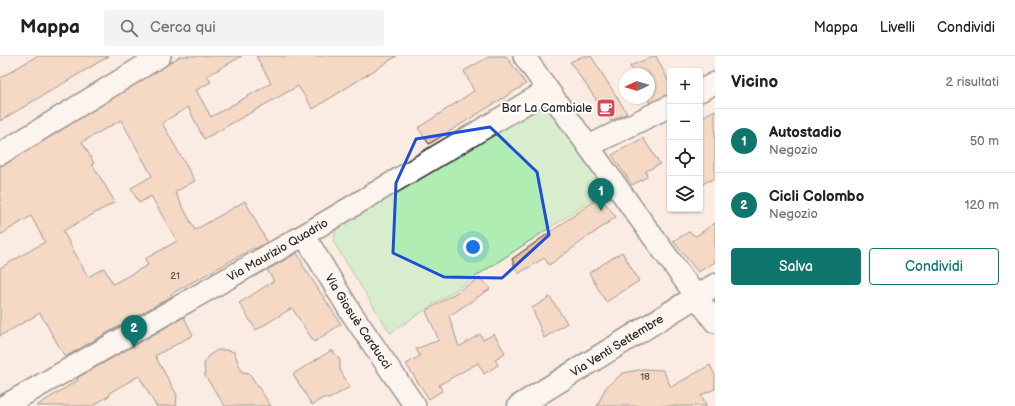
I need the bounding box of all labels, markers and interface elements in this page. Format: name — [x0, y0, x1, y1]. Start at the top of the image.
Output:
search box — [104, 10, 384, 46]
text: Mappa — [20, 16, 80, 39]
icon: search — [118, 17, 140, 39]
text: Cerca qui — [150, 18, 216, 37]
text: Mappa — [814, 19, 858, 36]
text: Livelli — [880, 19, 915, 36]
text: Condividi — [937, 19, 995, 36]
north arrow — [619, 68, 655, 104]
map controls — [667, 68, 703, 212]
button: + — [667, 68, 703, 104]
text: Vicino — [731, 72, 778, 92]
text: 2 risultati — [946, 74, 999, 90]
cafe icon: Bar La Cambiale — [595, 97, 617, 119]
place label: Bar La Cambiale — [501, 101, 592, 116]
button: − — [667, 104, 703, 140]
text: Autostadio — [769, 123, 842, 142]
text: 1 — [741, 133, 747, 149]
text: 50 m — [970, 133, 999, 149]
button: locate — [667, 140, 703, 176]
text: Negozio — [769, 142, 818, 158]
button: layers — [667, 176, 703, 212]
pin: 1 — [588, 178, 614, 211]
text: Cicli Colombo — [769, 187, 864, 206]
text: 2 — [740, 197, 748, 213]
text: 120 m — [964, 197, 999, 213]
text: Negozio — [769, 206, 818, 222]
street label: Via Maurizio Quadrio — [225, 215, 331, 285]
your location — [463, 237, 483, 257]
button: Salva — [731, 248, 861, 285]
button: Condividi — [869, 248, 999, 285]
house number: 21 — [170, 270, 180, 282]
street label: Via Giosuè Carducci — [322, 271, 395, 372]
street label: Via Venti Settembre — [568, 311, 666, 380]
pin: 2 — [121, 315, 147, 348]
house number: 18 — [640, 371, 650, 383]

